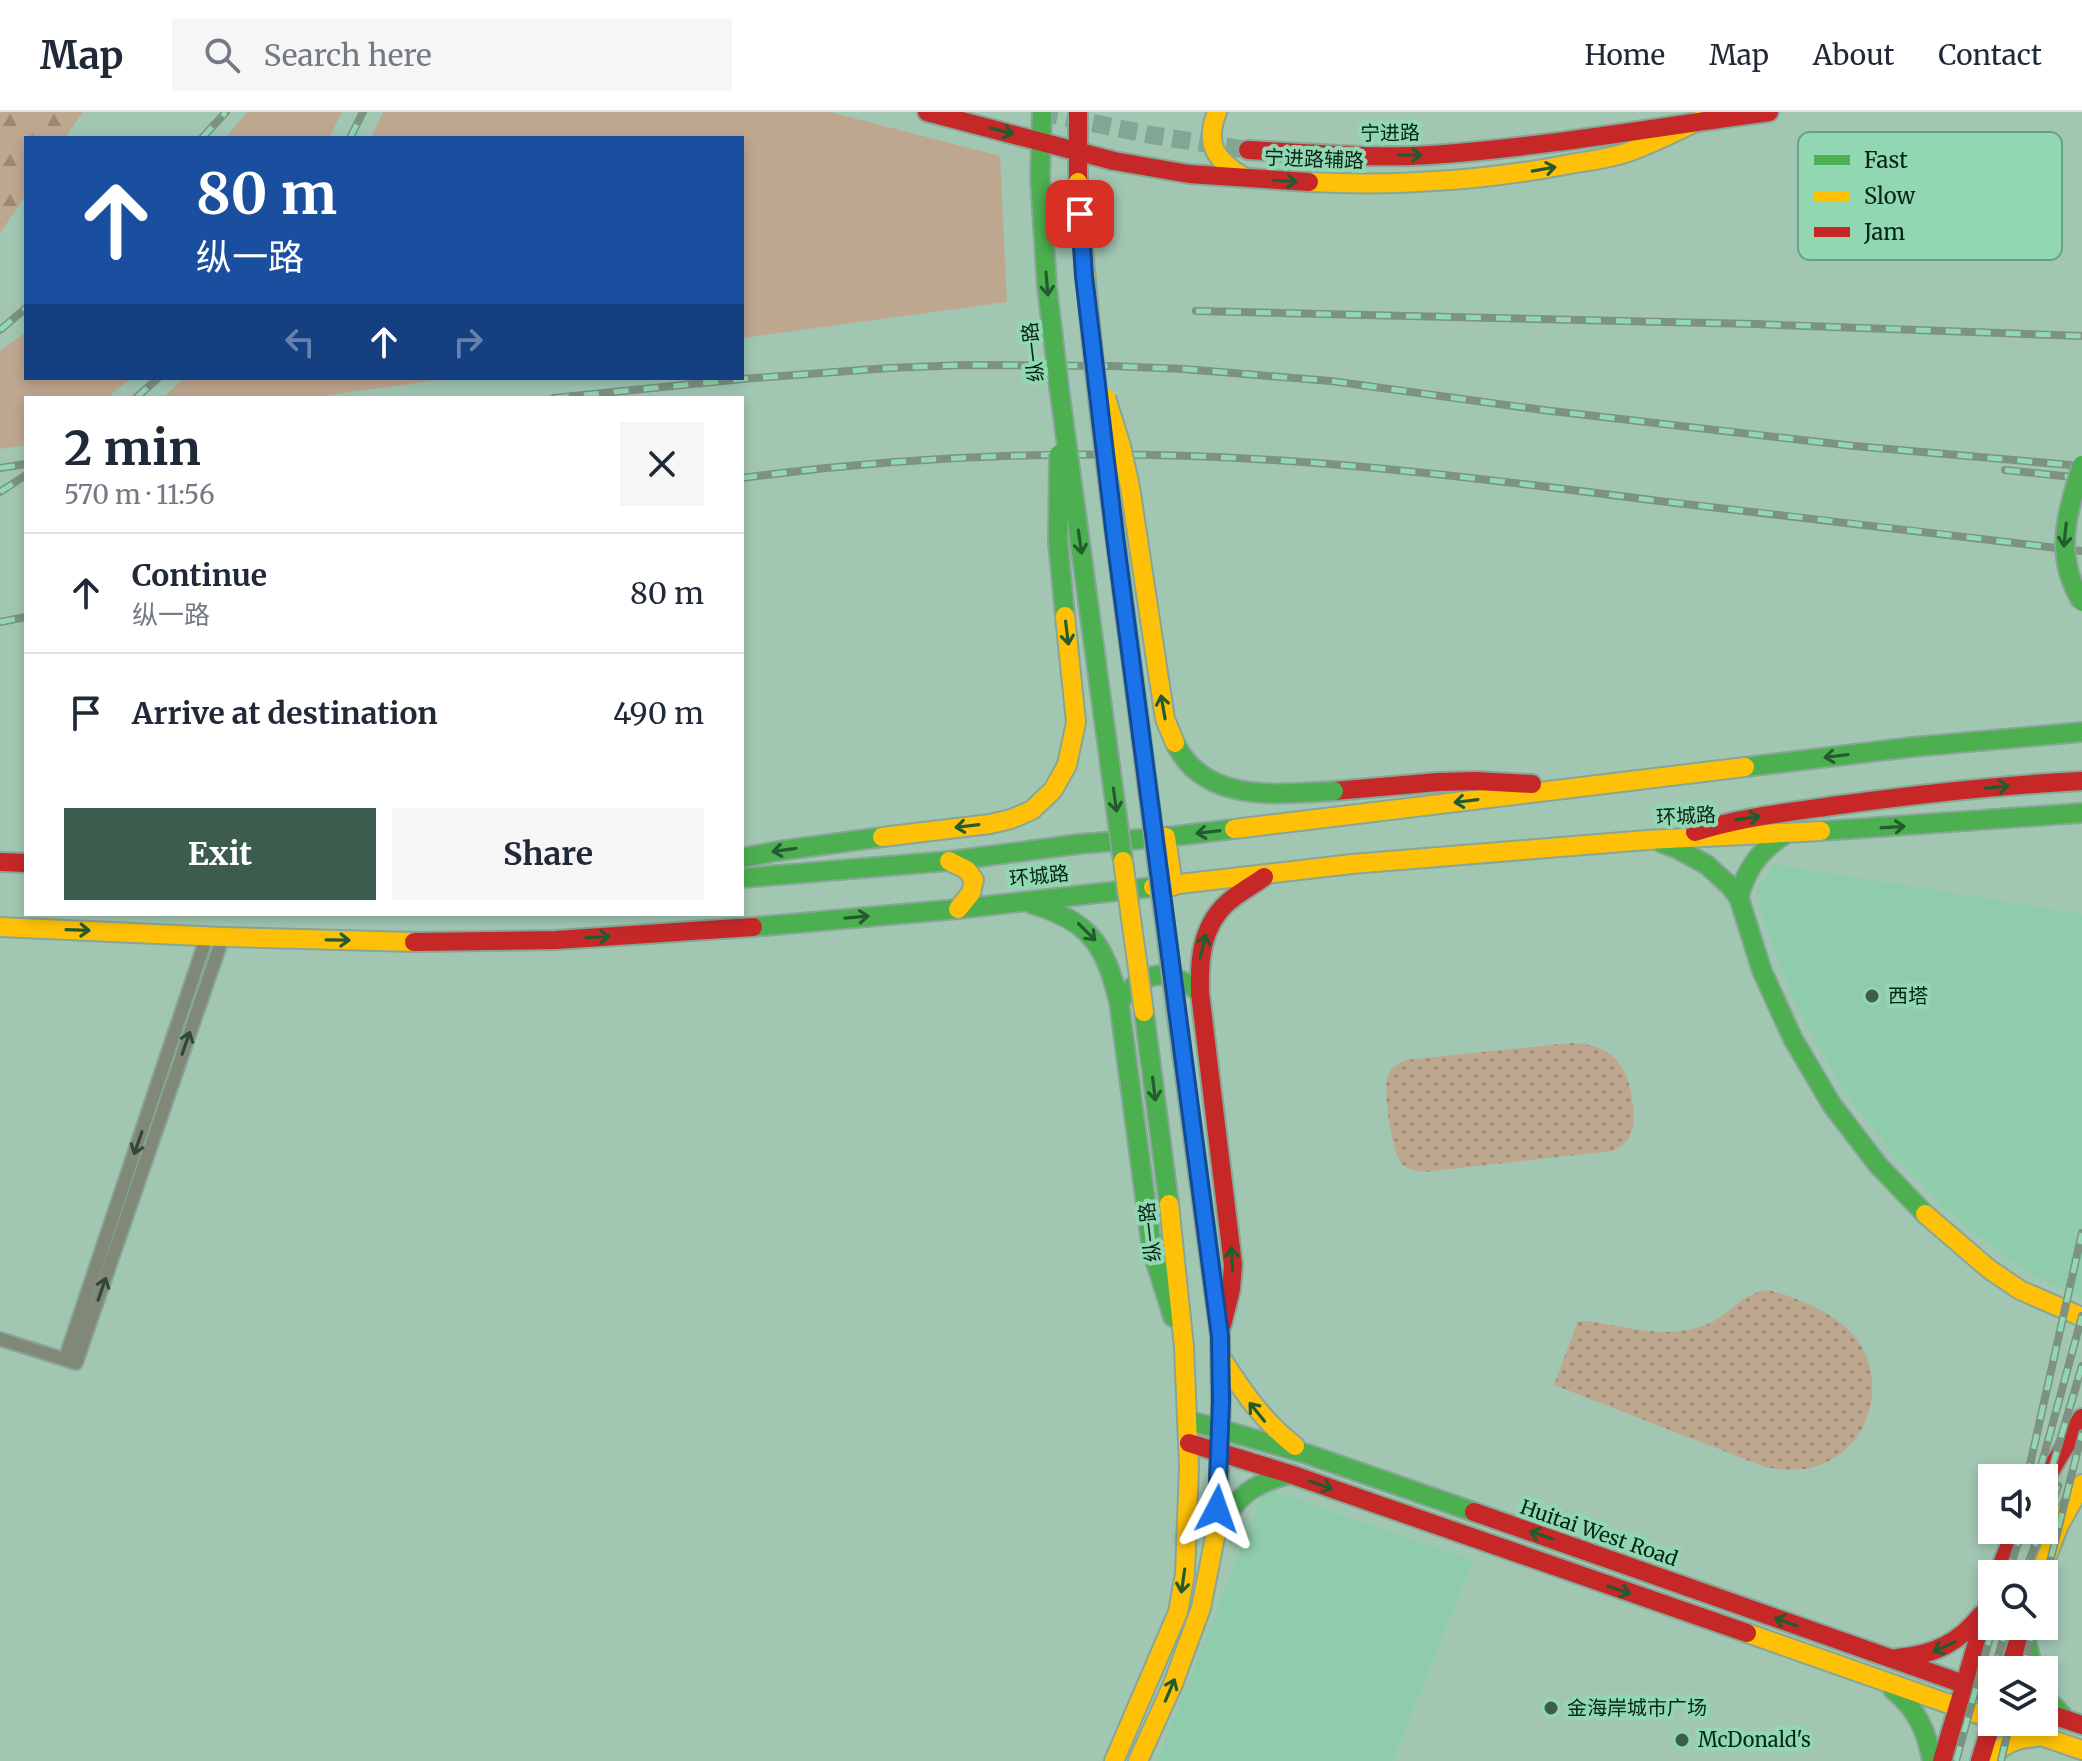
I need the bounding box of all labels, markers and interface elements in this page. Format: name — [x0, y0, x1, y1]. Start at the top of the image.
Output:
search box — [172, 19, 732, 91]
text: Map — [40, 32, 124, 79]
icon: search — [200, 33, 244, 77]
text: Search here — [264, 36, 432, 74]
text: Home — [1584, 37, 1665, 73]
text: Map — [1709, 37, 1769, 73]
text: About — [1813, 37, 1894, 73]
text: Contact — [1938, 37, 2042, 73]
street label: 宁进路 — [1360, 119, 1420, 146]
one-way arrow — [989, 125, 1015, 140]
legend — [1798, 132, 2062, 260]
street label: 宁进路辅路 — [1264, 144, 1364, 173]
text: Fast — [1864, 146, 1908, 174]
one-way arrow — [1396, 147, 1423, 163]
text: 80 m — [196, 159, 337, 229]
one-way arrow — [1531, 161, 1557, 176]
icon: ahead — [64, 168, 168, 272]
one-way arrow — [1271, 174, 1298, 189]
pin — [1046, 180, 1114, 248]
text: Slow — [1864, 182, 1915, 210]
icon: arrive — [1058, 192, 1102, 236]
text: Jam — [1863, 218, 1905, 246]
text: 纵一路 — [196, 235, 304, 280]
one-way arrow — [1040, 270, 1055, 297]
icon: left — [278, 320, 322, 364]
icon: ahead — [362, 320, 406, 364]
icon: right — [446, 320, 490, 364]
street label: 纵一路 — [1016, 321, 1049, 383]
text: 2 min — [64, 418, 201, 478]
button: close — [620, 422, 704, 506]
text: 570 m · 11:56 — [64, 478, 215, 511]
one-way arrow — [2058, 521, 2073, 548]
one-way arrow — [1073, 529, 1088, 554]
text: Continue — [132, 556, 267, 594]
icon: ahead — [64, 571, 108, 615]
text: 80 m — [630, 574, 704, 612]
text: 纵一路 — [132, 598, 210, 631]
one-way arrow — [1060, 620, 1075, 645]
icon: arrive — [64, 691, 108, 735]
text: Arrive at destination — [132, 694, 438, 732]
text: 490 m — [613, 694, 704, 732]
one-way arrow — [1155, 695, 1170, 721]
one-way arrow — [1823, 749, 1850, 764]
one-way arrow — [1983, 779, 2010, 794]
one-way arrow — [1108, 786, 1123, 812]
one-way arrow — [1453, 793, 1480, 808]
street label: 环城路 — [1655, 801, 1717, 830]
button: Exit — [64, 808, 376, 900]
button: Share — [392, 808, 704, 900]
one-way arrow — [1735, 810, 1760, 825]
one-way arrow — [954, 819, 981, 834]
one-way arrow — [1879, 819, 1906, 834]
one-way arrow — [1195, 824, 1222, 839]
one-way arrow — [772, 843, 797, 858]
street label: 环城路 — [1008, 860, 1070, 891]
one-way arrow — [843, 910, 870, 925]
one-way arrow — [64, 923, 91, 938]
one-way arrow — [1077, 923, 1097, 942]
one-way arrow — [584, 930, 611, 945]
one-way arrow — [324, 932, 351, 948]
one-way arrow — [1196, 933, 1211, 959]
place label: 西塔 — [1888, 983, 1928, 1008]
marker: 西塔 — [1863, 987, 1881, 1005]
one-way arrow — [180, 1032, 194, 1056]
one-way arrow — [1147, 1076, 1162, 1101]
one-way arrow — [129, 1130, 144, 1155]
street label: 纵一路 — [1133, 1201, 1166, 1263]
one-way arrow — [1224, 1246, 1239, 1273]
one-way arrow — [95, 1277, 110, 1302]
one-way arrow — [1248, 1402, 1266, 1423]
map controls — [1978, 1464, 2058, 1736]
button: sound — [1978, 1464, 2058, 1544]
position arrow — [1175, 1467, 1259, 1551]
one-way arrow — [1308, 1479, 1333, 1493]
street label: Huitai West Road — [1517, 1494, 1681, 1571]
one-way arrow — [1529, 1527, 1554, 1542]
button: search — [1978, 1560, 2058, 1640]
one-way arrow — [1175, 1568, 1190, 1594]
one-way arrow — [1606, 1583, 1631, 1598]
one-way arrow — [1774, 1614, 1799, 1628]
one-way arrow — [1932, 1640, 1957, 1655]
button: layers — [1978, 1656, 2058, 1736]
one-way arrow — [1163, 1678, 1178, 1703]
place label: 金海岸城市广场 — [1567, 1695, 1707, 1720]
marker: 金海岸城市广场 — [1542, 1699, 1560, 1717]
place label: McDonald's — [1698, 1727, 1811, 1752]
marker: McDonald's — [1673, 1731, 1691, 1749]

